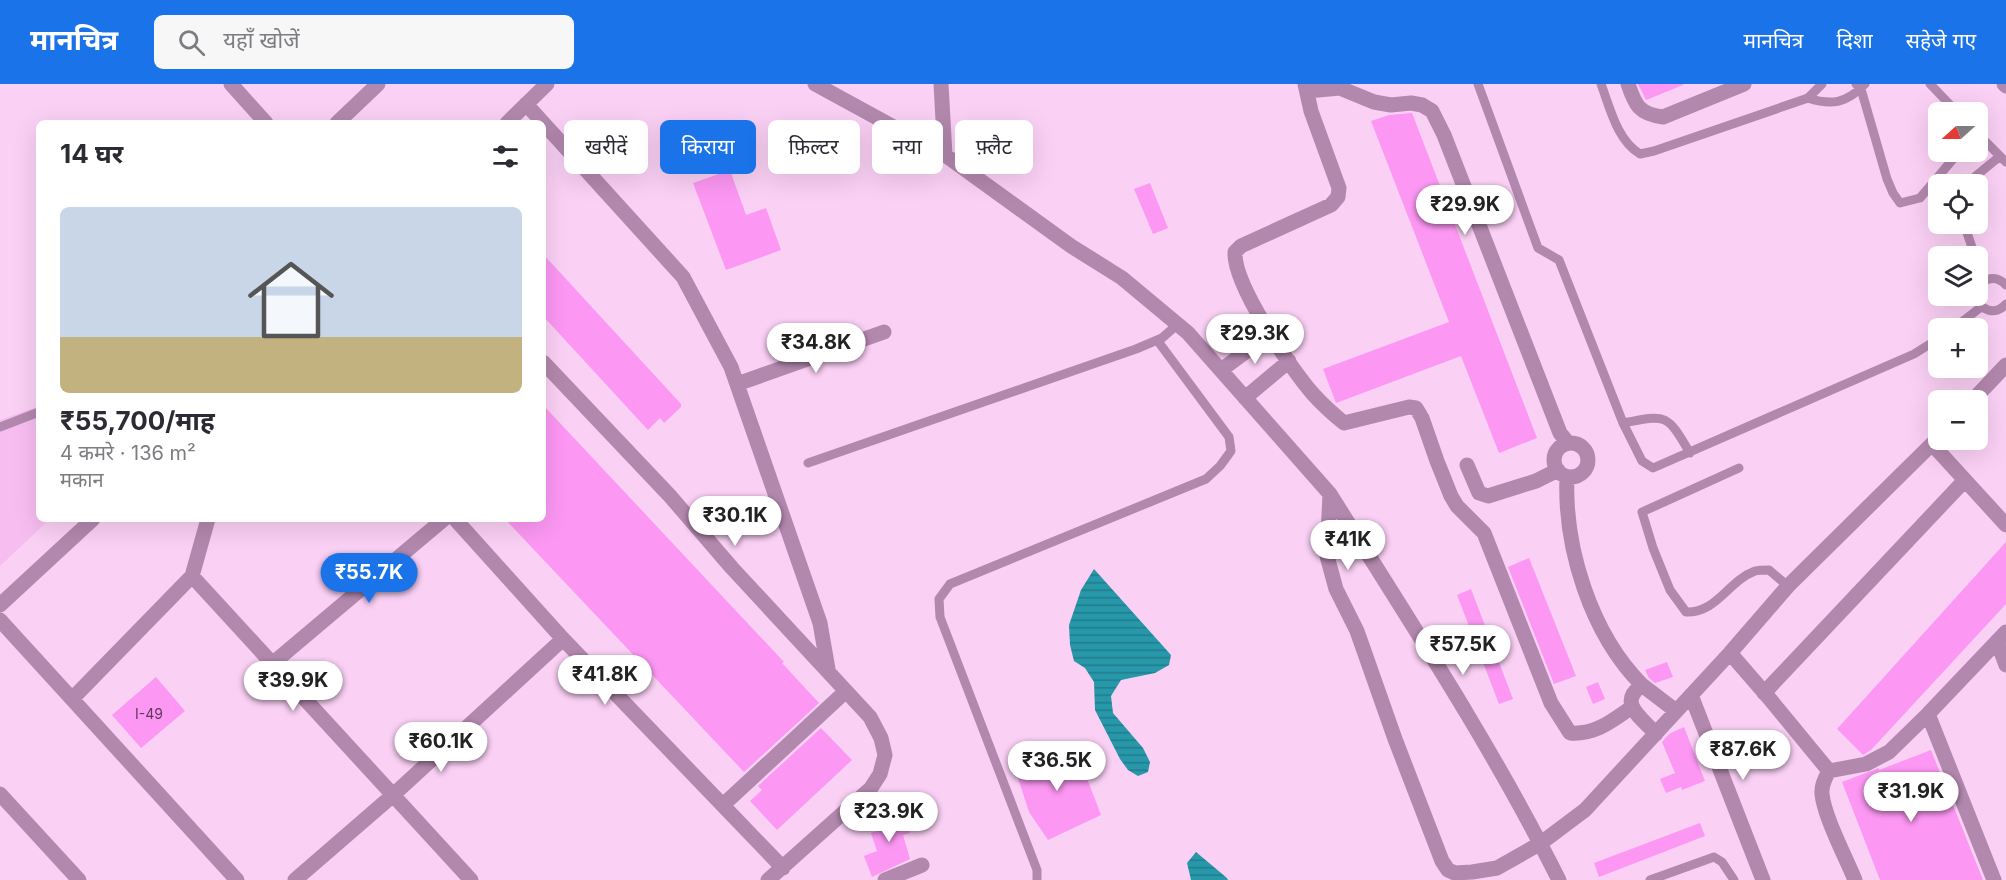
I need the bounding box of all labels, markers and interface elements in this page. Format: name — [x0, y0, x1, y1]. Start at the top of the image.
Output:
search box — [154, 15, 574, 69]
text: मानचित्र — [30, 23, 118, 57]
icon: search — [175, 26, 208, 59]
text: यहाँ खोजें — [223, 27, 300, 53]
text: मानचित्र — [1743, 28, 1803, 53]
text: दिशा — [1836, 28, 1873, 53]
text: सहेजे गए — [1906, 28, 1976, 53]
north arrow — [1928, 102, 1988, 162]
map controls — [1928, 102, 1988, 450]
chip: खरीदें — [564, 120, 648, 174]
chip: किराया — [660, 120, 756, 174]
chip: फ़िल्टर — [768, 120, 860, 174]
chip: नया — [872, 120, 943, 174]
chip: फ़्लैट — [955, 120, 1033, 174]
text: 14 घर — [60, 138, 123, 169]
icon: filters — [489, 140, 522, 173]
button: locate — [1928, 174, 1988, 234]
pin: ₹29.9K — [1416, 185, 1514, 236]
text: ₹29.9K — [1430, 192, 1500, 216]
icon: home — [237, 246, 345, 354]
button: layers — [1928, 246, 1988, 306]
pin: ₹29.3K — [1206, 314, 1304, 365]
button: + — [1928, 318, 1988, 378]
text: ₹29.3K — [1220, 321, 1290, 345]
pin: ₹34.8K — [767, 323, 865, 374]
text: ₹34.8K — [781, 330, 851, 354]
button: − — [1928, 390, 1988, 450]
text: ₹55,700/माह — [60, 405, 215, 436]
text: 4 कमरे · 136 m² — [60, 441, 196, 465]
text: मकान — [60, 468, 104, 492]
pin: ₹30.1K — [686, 496, 784, 547]
text: ₹30.1K — [702, 503, 768, 527]
pin: ₹41K — [1312, 520, 1384, 571]
text: ₹41K — [1324, 527, 1372, 551]
pin: ₹55.7K — [320, 553, 418, 604]
text: ₹55.7K — [335, 560, 403, 584]
pin: ₹57.5K — [1414, 625, 1512, 676]
text: ₹57.5K — [1429, 632, 1497, 656]
pin: ₹41.8K — [556, 655, 654, 706]
pin: ₹39.9K — [244, 661, 342, 712]
text: ₹41.8K — [572, 662, 638, 686]
text: ₹39.9K — [258, 668, 328, 692]
house number: I-49 — [135, 705, 163, 722]
pin: ₹60.1K — [392, 722, 490, 773]
text: ₹60.1K — [408, 729, 474, 753]
pin: ₹87.6K — [1694, 730, 1792, 781]
text: ₹87.6K — [1709, 737, 1777, 761]
pin: ₹36.5K — [1008, 741, 1106, 792]
text: ₹36.5K — [1022, 748, 1092, 772]
pin: ₹31.9K — [1862, 772, 1960, 823]
text: ₹31.9K — [1878, 779, 1944, 803]
pin: ₹23.9K — [840, 792, 938, 843]
text: ₹23.9K — [854, 799, 924, 823]

